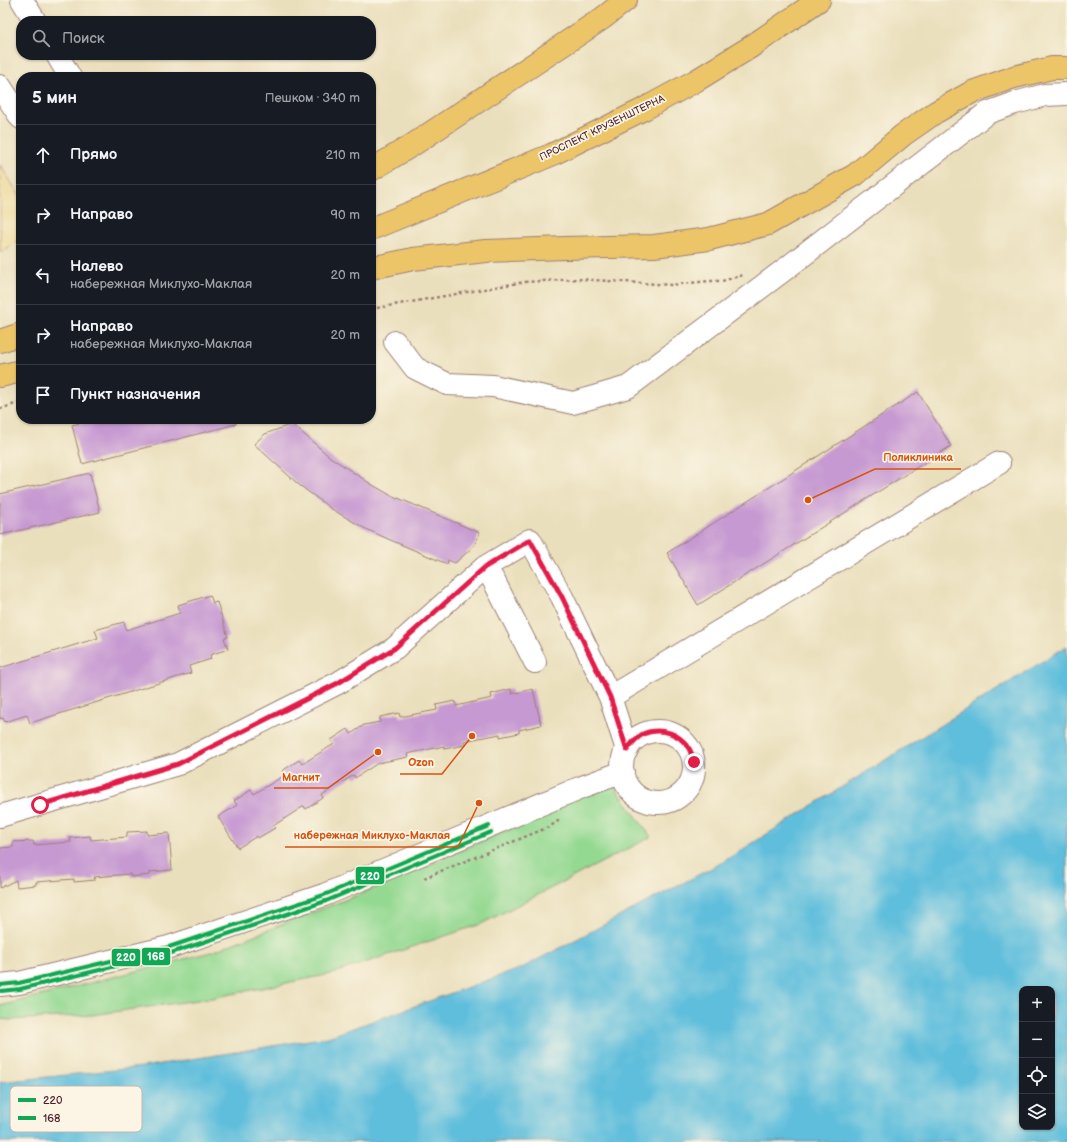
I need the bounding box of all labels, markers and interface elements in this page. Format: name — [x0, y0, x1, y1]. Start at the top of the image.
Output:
search box — [16, 16, 376, 60]
icon: search — [30, 27, 52, 49]
text: Поиск — [62, 29, 105, 48]
text: 5 мин — [32, 88, 77, 108]
text: Пешком · 340 m — [265, 90, 360, 106]
street label: ПРОСПЕКТ КРУЗЕНШТЕРНА — [538, 92, 667, 164]
icon: ahead — [32, 144, 54, 166]
text: Прямо — [70, 145, 117, 164]
text: 210 m — [326, 147, 360, 163]
icon: right — [32, 204, 54, 226]
text: Направо — [70, 205, 133, 224]
text: 90 m — [331, 207, 360, 223]
text: Налево — [70, 257, 123, 276]
icon: left — [32, 264, 54, 286]
text: 20 m — [330, 267, 360, 283]
text: набережная Миклухо-Маклая — [70, 276, 252, 292]
text: Направо — [70, 317, 133, 336]
icon: right — [32, 324, 54, 346]
text: 20 m — [330, 327, 360, 343]
text: набережная Миклухо-Маклая — [70, 336, 252, 352]
icon: arrive — [32, 384, 54, 406]
text: Пункт назначения — [70, 385, 201, 404]
callout: Поликлиника — [875, 446, 961, 469]
text: Поликлиника — [883, 451, 953, 464]
callout: Ozon — [400, 751, 442, 774]
route end — [685, 753, 703, 771]
text: Ozon — [408, 756, 434, 769]
callout: Магнит — [274, 765, 328, 788]
text: Магнит — [282, 771, 321, 784]
route start — [31, 796, 49, 814]
callout: набережная Миклухо-Маклая — [285, 824, 458, 847]
text: набережная Миклухо-Маклая — [294, 829, 450, 842]
line badge: 220 — [355, 866, 385, 885]
text: 220 — [360, 870, 380, 883]
line badge: 168 — [141, 947, 171, 966]
line badge: 220 — [111, 948, 141, 967]
text: 168 — [147, 950, 165, 963]
text: 220 — [116, 951, 136, 964]
map controls — [1019, 986, 1055, 1130]
button: + — [1019, 986, 1055, 1022]
button: − — [1019, 1022, 1055, 1058]
button: locate — [1019, 1058, 1055, 1094]
legend — [10, 1086, 142, 1132]
text: 220 — [43, 1094, 63, 1107]
button: layers — [1019, 1094, 1055, 1130]
text: 168 — [43, 1112, 60, 1125]

